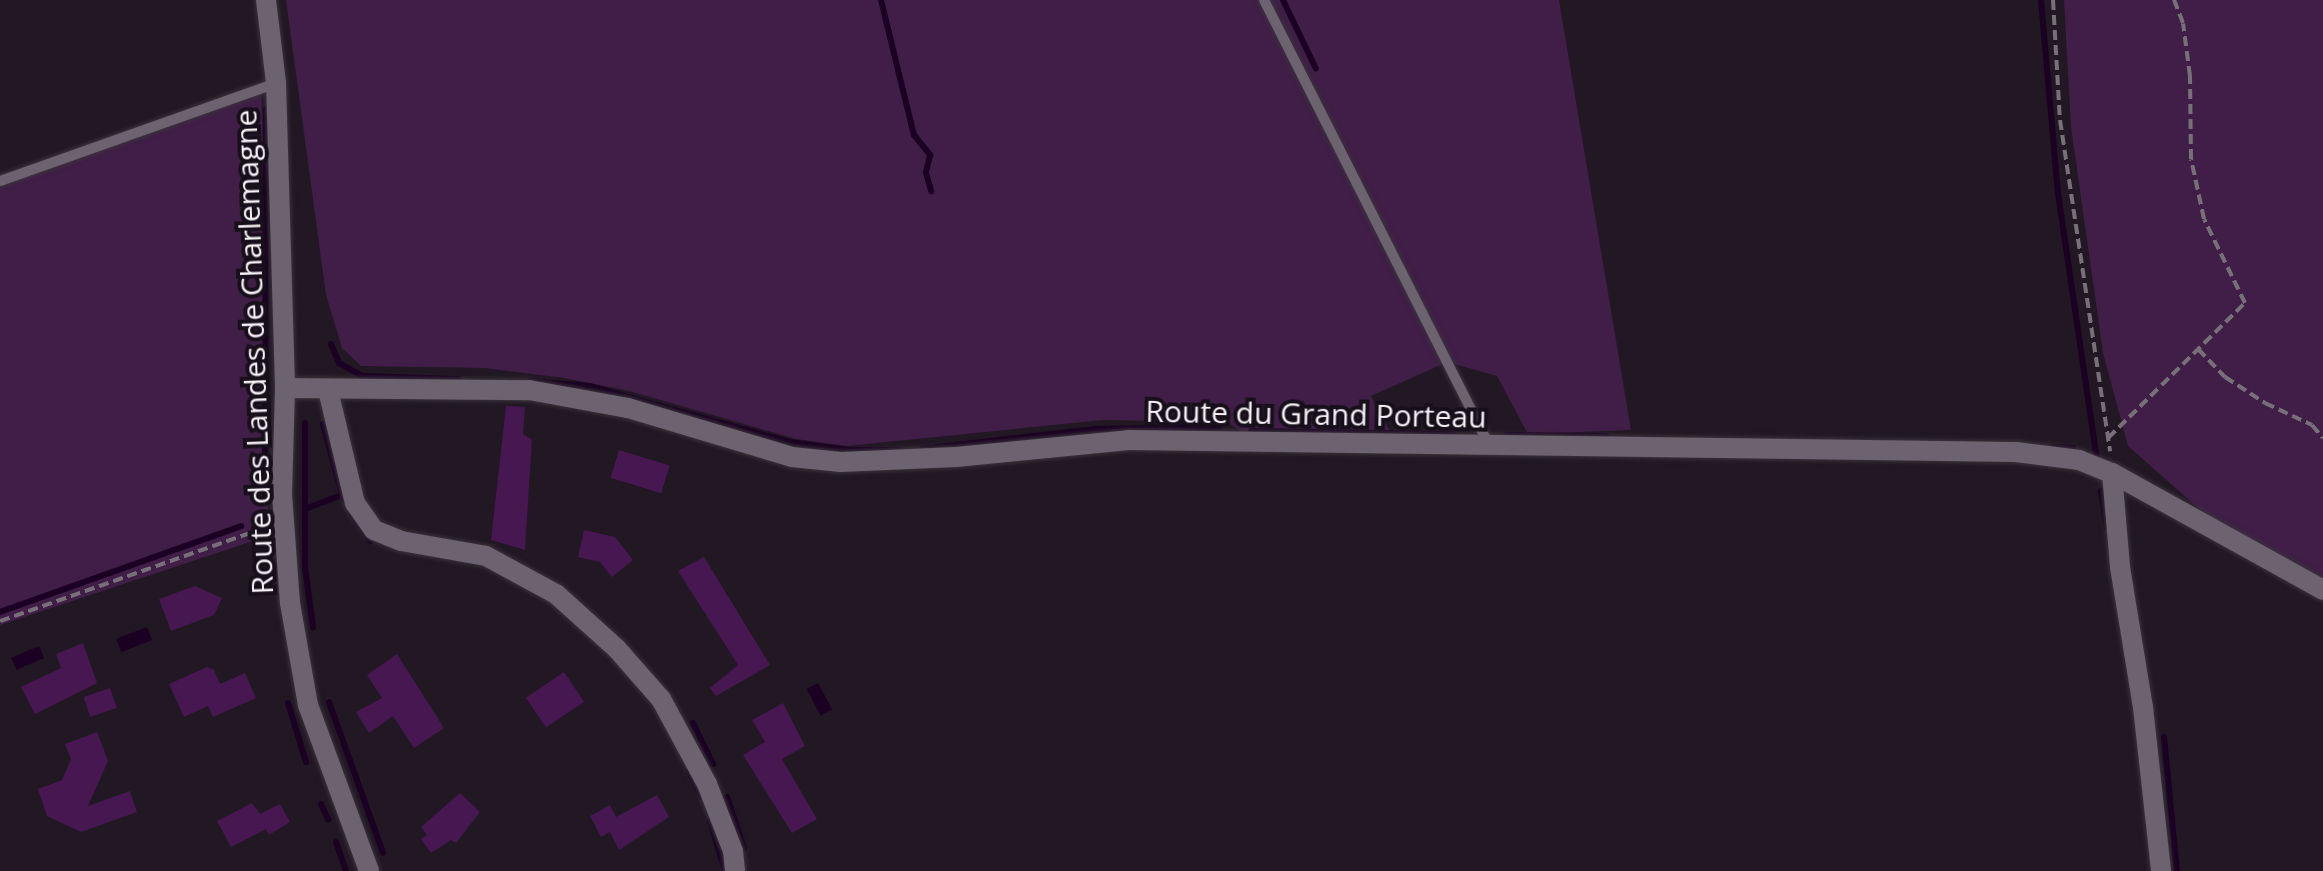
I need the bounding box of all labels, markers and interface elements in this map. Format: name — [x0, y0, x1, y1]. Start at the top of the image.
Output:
street label: Route des Landes de Charlemagne — [228, 109, 280, 595]
street label: Route du Grand Porteau — [1145, 393, 1487, 435]

